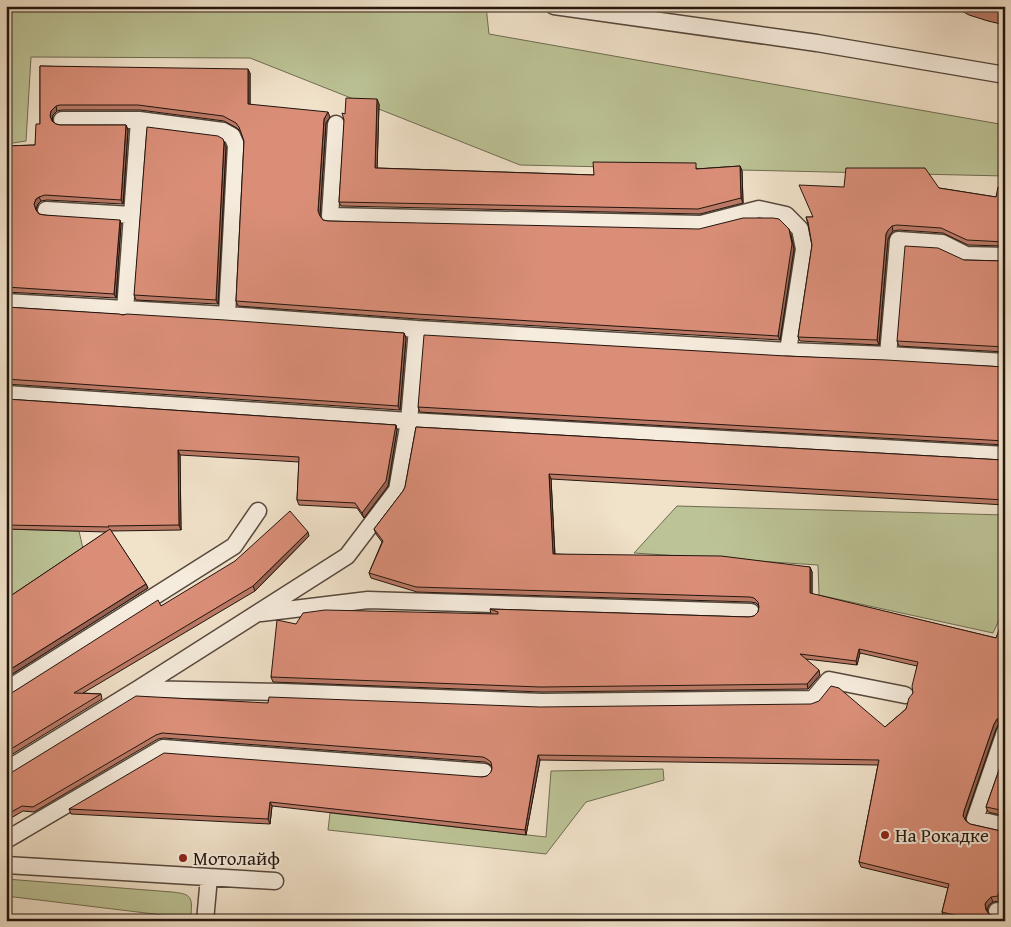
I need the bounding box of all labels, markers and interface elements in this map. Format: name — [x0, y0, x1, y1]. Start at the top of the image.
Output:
place label: На Рокадке — [895, 821, 989, 849]
marker: На Рокадке — [879, 829, 891, 841]
place label: Мотолайф — [193, 844, 280, 872]
marker: Мотолайф — [177, 852, 189, 864]

